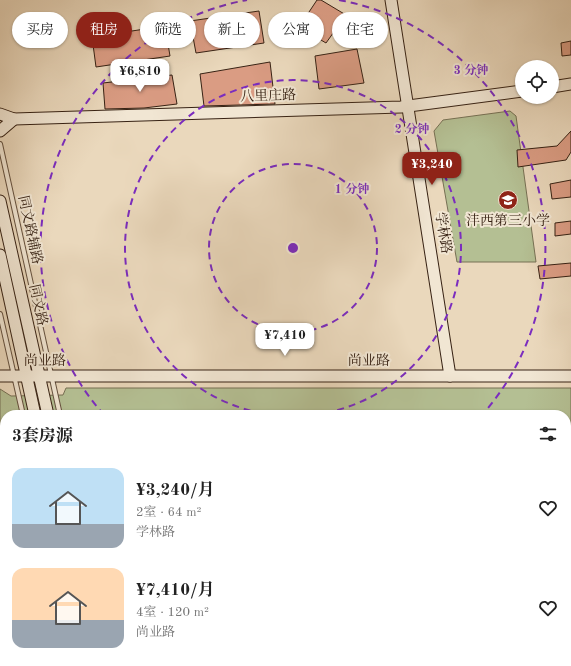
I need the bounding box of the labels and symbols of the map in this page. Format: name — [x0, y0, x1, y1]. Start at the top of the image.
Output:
pin: ¥6,810 — [107, 59, 173, 93]
text: 3 分钟 — [454, 63, 488, 77]
street label: 八里庄路 — [240, 87, 296, 104]
text: 2 分钟 — [395, 122, 429, 136]
pin: ¥3,240 — [399, 152, 465, 186]
text: 1 分钟 — [335, 182, 369, 196]
school or university icon: 沣西第三小学 — [497, 189, 519, 211]
street label: 同文路辅路 — [16, 194, 45, 266]
street label: 学林路 — [433, 211, 454, 255]
place label: 沣西第三小学 — [466, 213, 550, 228]
centre of rings — [286, 241, 300, 255]
street label: 同文路 — [27, 283, 50, 327]
pin: ¥7,410 — [252, 323, 318, 357]
street label: 尚业路 — [24, 353, 66, 368]
street label: 尚业路 — [348, 353, 390, 368]

